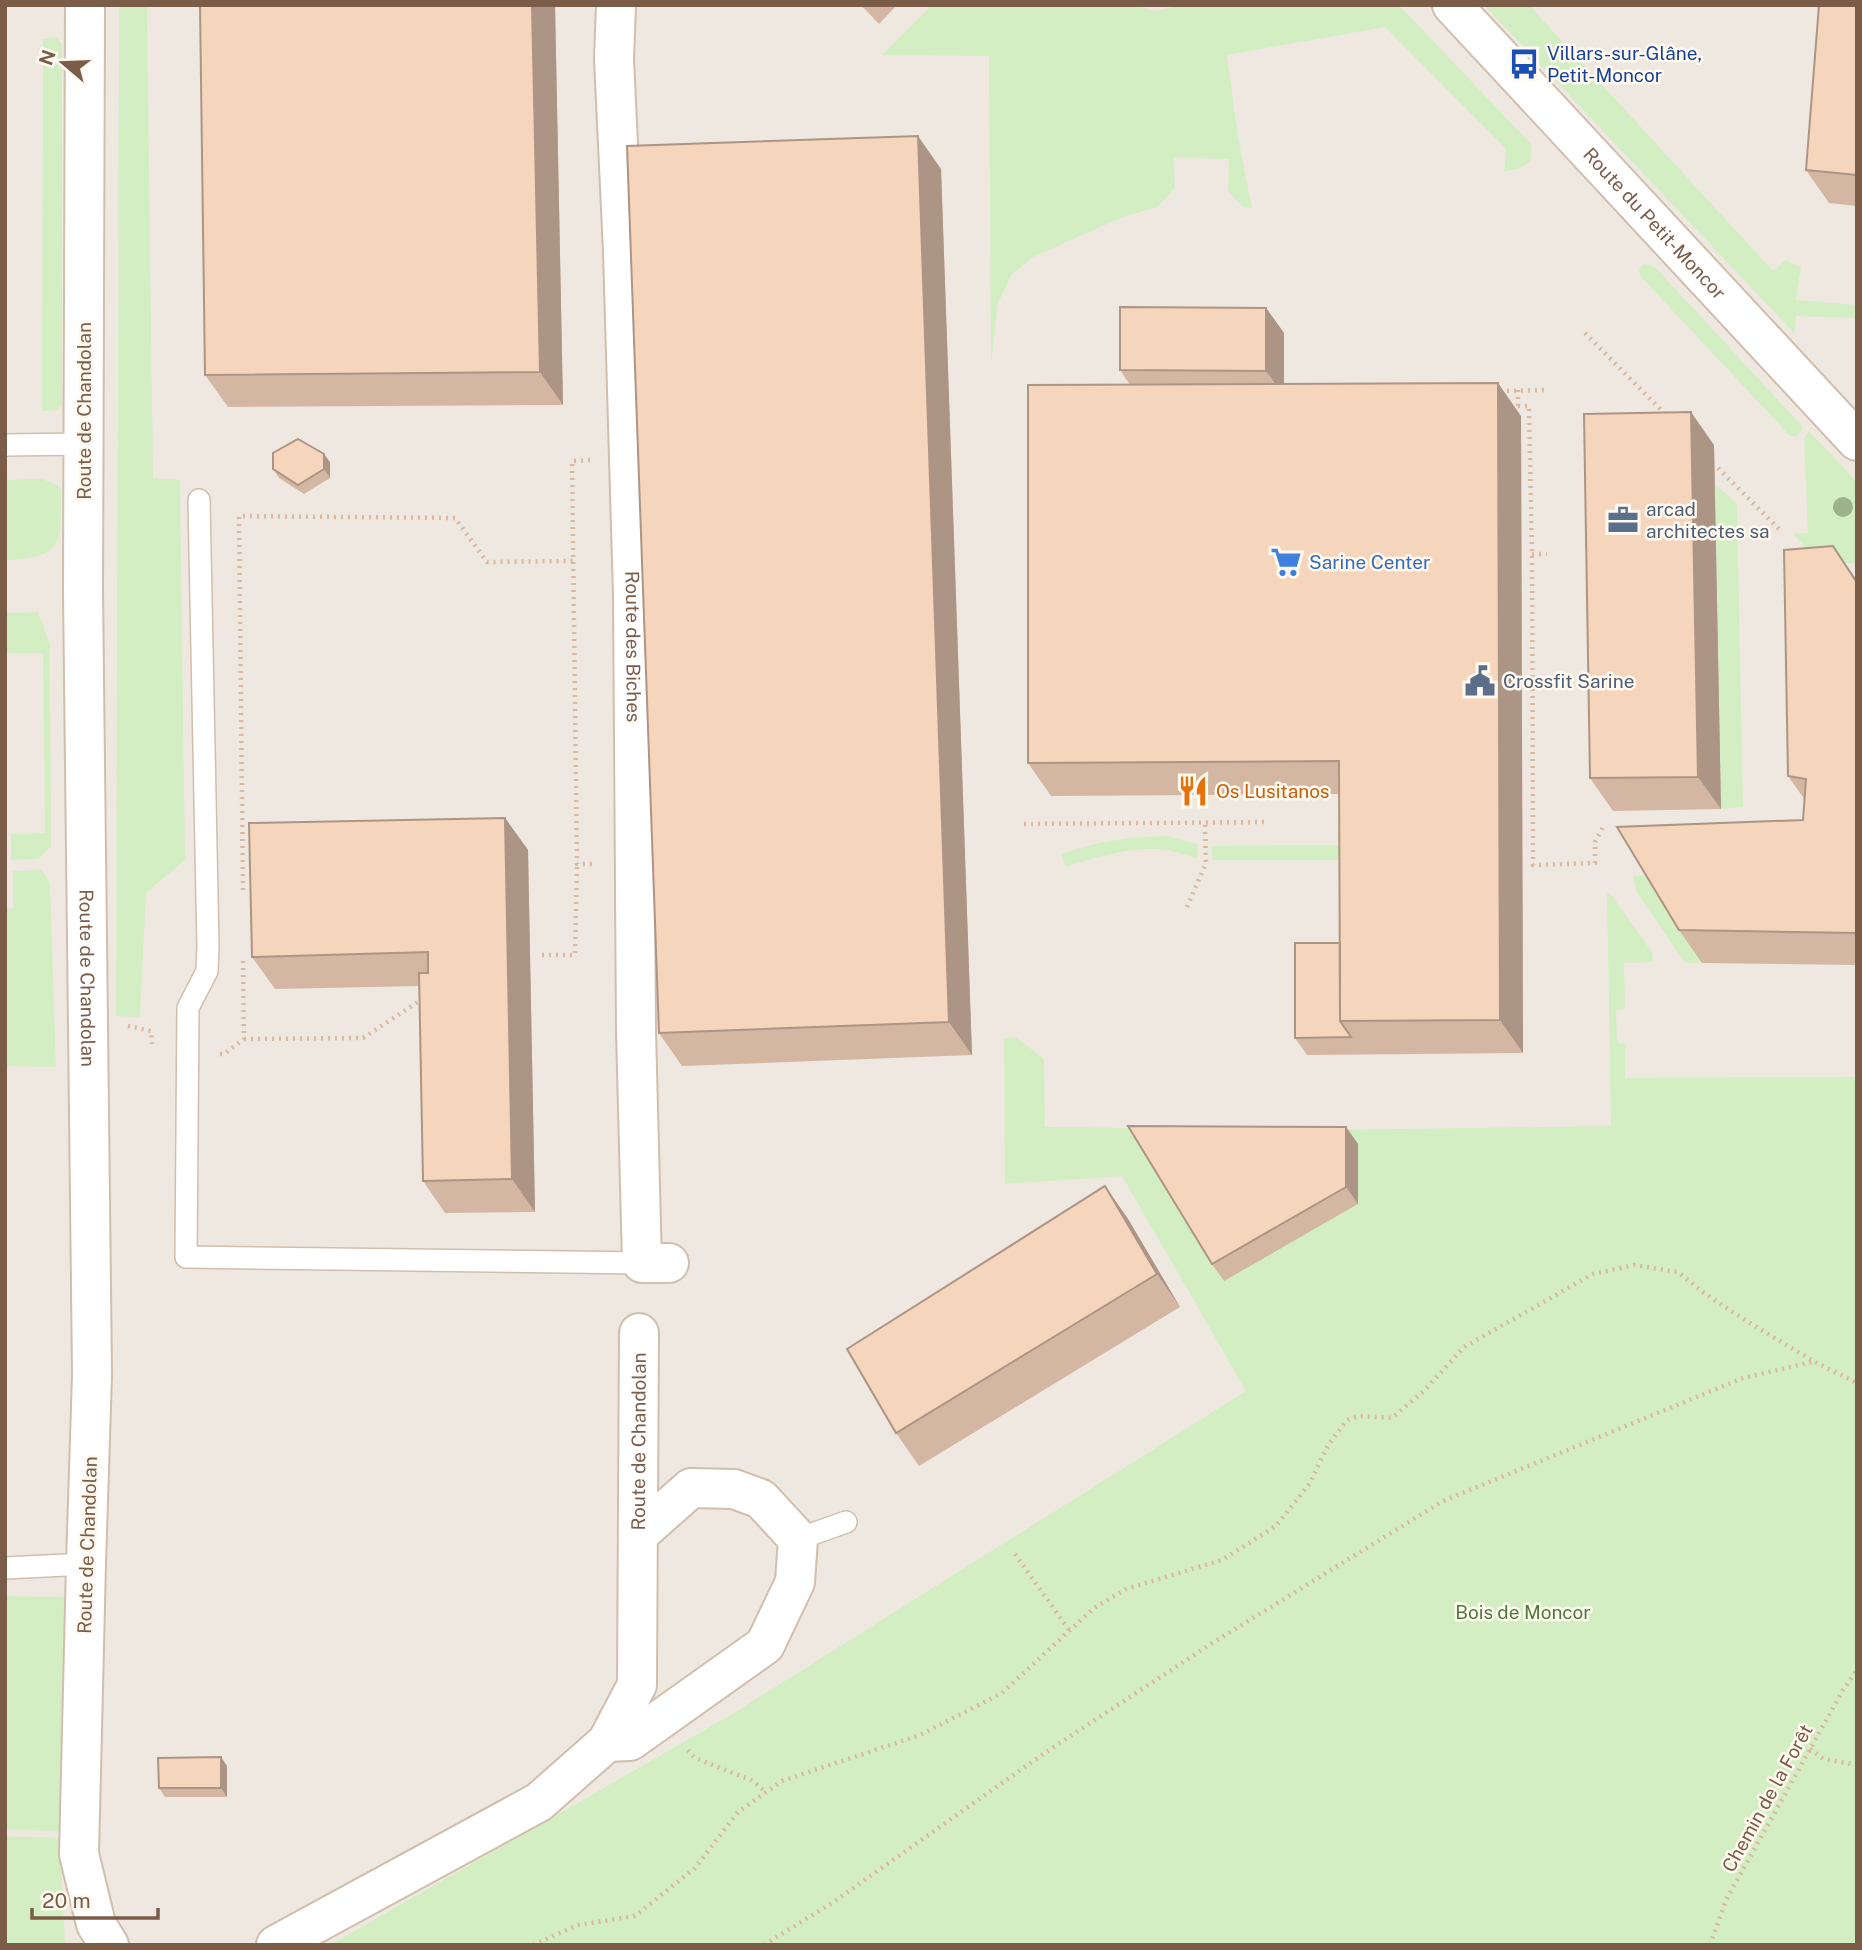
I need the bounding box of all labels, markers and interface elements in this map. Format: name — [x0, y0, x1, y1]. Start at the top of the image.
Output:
north arrow — [28, 28, 98, 98]
place label: Villars-sur-Glâne, Petit-Moncor — [1547, 42, 1702, 86]
text: N — [34, 47, 60, 68]
bus stop icon: Villars-sur-Glâne, Petit-Moncor — [1507, 47, 1541, 81]
street label: Route du Petit-Moncor — [1579, 143, 1731, 304]
street label: Route de Chandolan — [73, 322, 95, 500]
place label: arcad architectes sa — [1646, 498, 1770, 542]
office icon: arcad architectes sa — [1606, 503, 1640, 537]
supermarket icon: Sarine Center — [1269, 545, 1303, 579]
place label: Sarine Center — [1309, 551, 1430, 573]
street label: Route des Biches — [621, 570, 645, 723]
public building icon: Crossfit Sarine — [1463, 664, 1497, 698]
place label: Crossfit Sarine — [1503, 670, 1634, 692]
restaurant icon: Os Lusitanos — [1176, 774, 1210, 808]
place label: Os Lusitanos — [1216, 780, 1329, 802]
street label: Route de Chandolan — [75, 889, 99, 1067]
street label: Route de Chandolan — [627, 1352, 650, 1530]
street label: Route de Chandolan — [73, 1456, 101, 1634]
park label: Bois de Moncor — [1455, 1601, 1591, 1623]
street label: Chemin de la Forêt — [1717, 1720, 1817, 1876]
scale bar — [32, 1876, 158, 1920]
text: 20 m — [42, 1888, 91, 1913]

